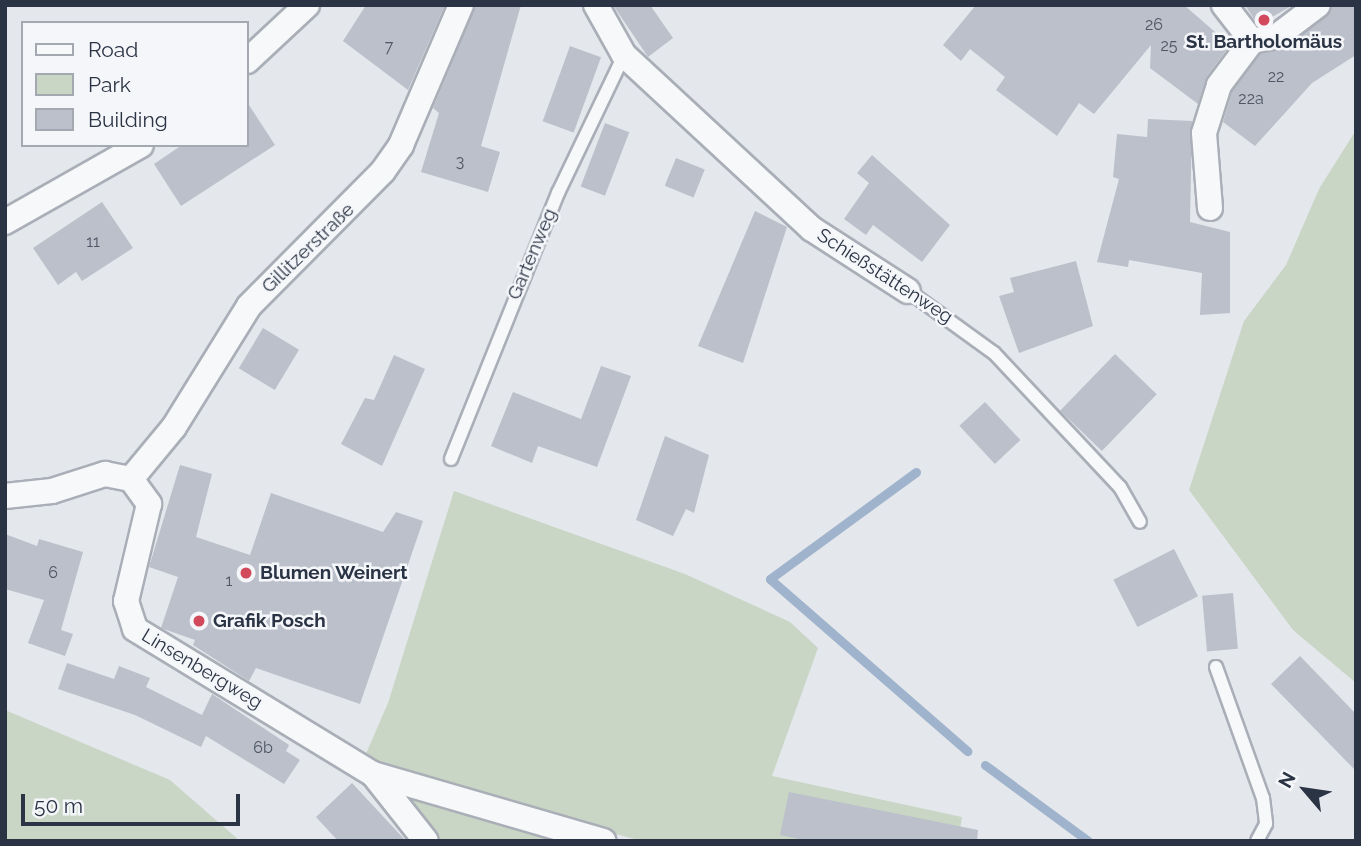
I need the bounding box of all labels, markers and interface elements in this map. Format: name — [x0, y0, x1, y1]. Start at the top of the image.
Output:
marker: St. Bartholomäus — [1256, 12, 1272, 28]
house number: 26 — [1145, 15, 1163, 35]
legend — [21, 21, 248, 147]
place label: St. Bartholomäus — [1186, 31, 1342, 53]
house number: 25 — [1160, 36, 1178, 56]
text: Road — [88, 37, 138, 62]
house number: 7 — [385, 37, 393, 57]
house number: 22 — [1268, 67, 1284, 87]
text: Park — [88, 72, 131, 97]
house number: 22a — [1238, 89, 1264, 109]
text: Building — [88, 107, 168, 132]
house number: 3 — [456, 152, 464, 172]
street label: Gillitzerstraße — [257, 198, 359, 298]
street label: Gartenweg — [503, 205, 561, 303]
street label: Schießstättenweg — [813, 224, 957, 328]
house number: 11 — [86, 232, 100, 252]
place label: Blumen Weinert — [260, 562, 408, 584]
house number: 6 — [48, 563, 58, 583]
marker: Blumen Weinert — [238, 565, 254, 581]
house number: 1 — [226, 571, 232, 591]
place label: Grafik Posch — [213, 610, 326, 632]
marker: Grafik Posch — [191, 613, 207, 629]
street label: Linsenbergweg — [138, 624, 266, 714]
house number: 6b — [253, 738, 273, 758]
north arrow — [1270, 755, 1340, 825]
text: N — [1273, 768, 1300, 791]
scale bar — [24, 780, 243, 824]
text: 50 m — [34, 793, 83, 818]

